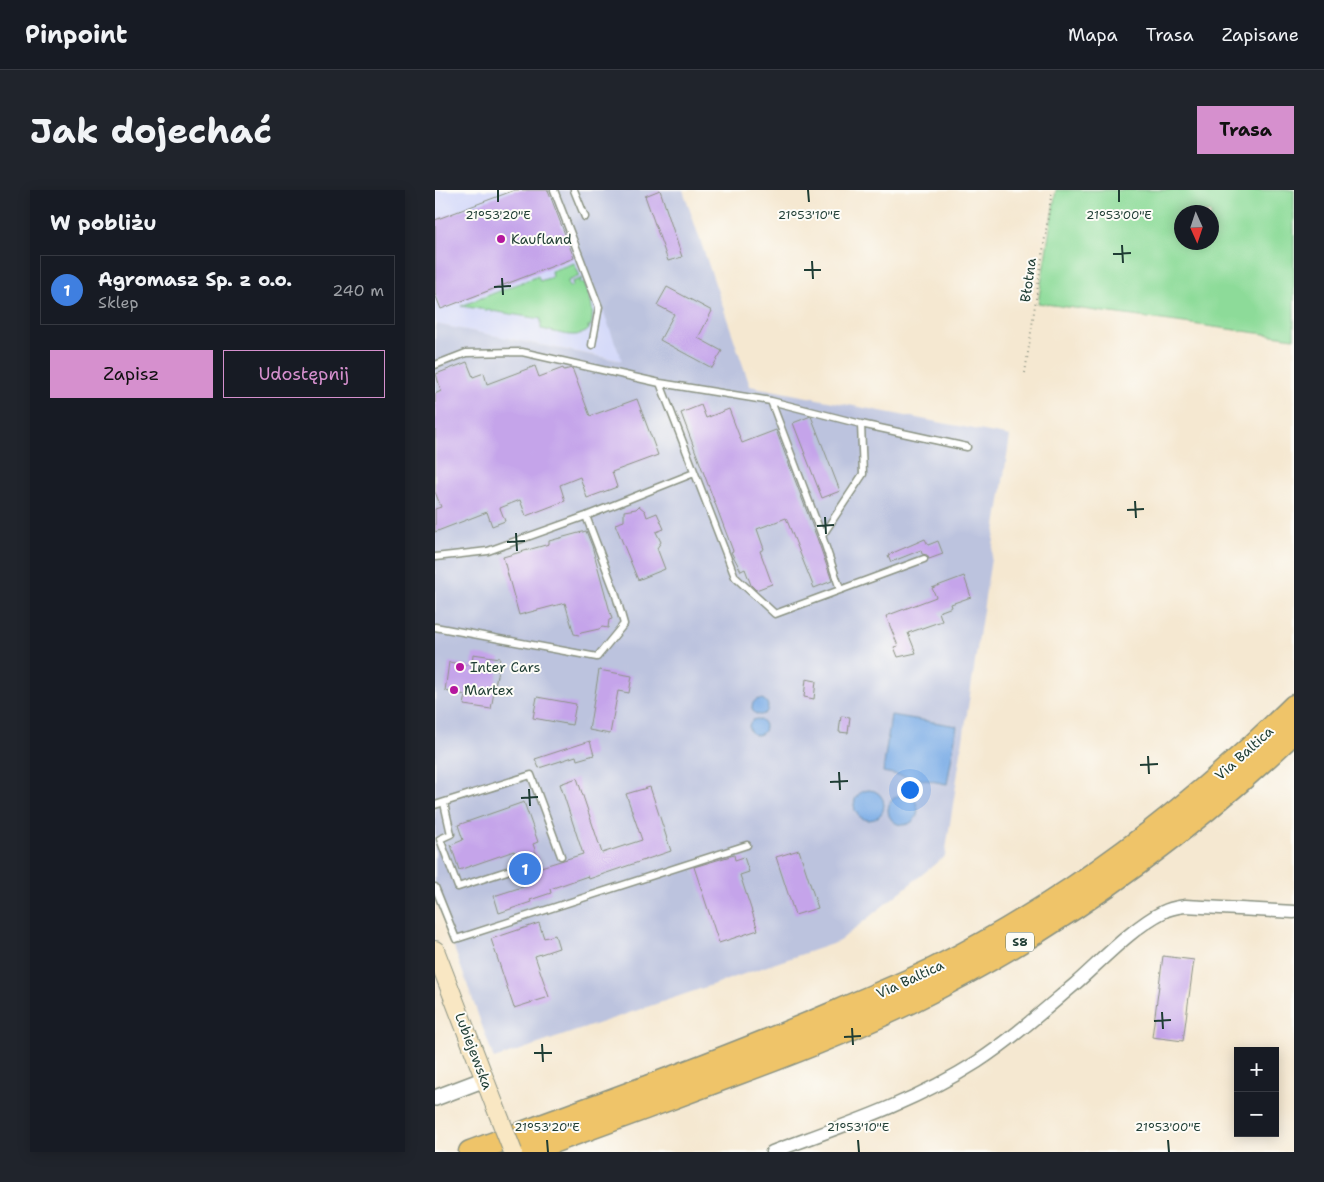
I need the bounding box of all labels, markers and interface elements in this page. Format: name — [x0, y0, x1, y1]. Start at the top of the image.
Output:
text: Pinpoint — [25, 19, 127, 51]
text: Mapa — [1068, 23, 1118, 47]
text: Trasa — [1146, 23, 1194, 47]
text: Zapisane — [1222, 23, 1299, 47]
button: Trasa — [1197, 106, 1294, 154]
text: Jak dojechać — [30, 107, 272, 154]
north arrow — [1174, 205, 1219, 250]
text: 21°53'20"E — [465, 207, 531, 223]
text: 21°53'10"E — [778, 207, 840, 223]
text: 21°53'00"E — [1086, 207, 1152, 223]
text: W pobliżu — [50, 209, 157, 237]
place label: Kaufland — [511, 230, 572, 248]
marker: Kaufland — [495, 233, 507, 245]
street label: Błotna — [1016, 256, 1040, 303]
text: Agromasz Sp. z o.o. — [98, 267, 292, 292]
text: 1 — [63, 280, 71, 301]
text: 240 m — [332, 280, 384, 301]
text: Sklep — [98, 292, 138, 313]
button: Zapisz — [50, 350, 213, 398]
button: Udostępnij — [223, 350, 385, 398]
place label: Inter Cars — [470, 658, 541, 676]
marker: Inter Cars — [454, 661, 466, 673]
place label: Martex — [464, 681, 513, 699]
marker: Martex — [448, 684, 460, 696]
street label: Via Baltica — [1211, 722, 1277, 784]
your location — [897, 777, 923, 803]
pin: 1 — [509, 850, 541, 888]
road number: S8 — [1006, 932, 1034, 952]
street label: Via Baltica — [873, 955, 947, 1002]
street label: Lubiejewska — [451, 1010, 497, 1092]
map controls — [1234, 1047, 1279, 1137]
button: + — [1234, 1047, 1279, 1092]
button: − — [1234, 1092, 1279, 1137]
text: 21°53'20"E — [514, 1119, 580, 1135]
text: 21°53'10"E — [827, 1119, 889, 1135]
text: 21°53'00"E — [1135, 1119, 1201, 1135]

